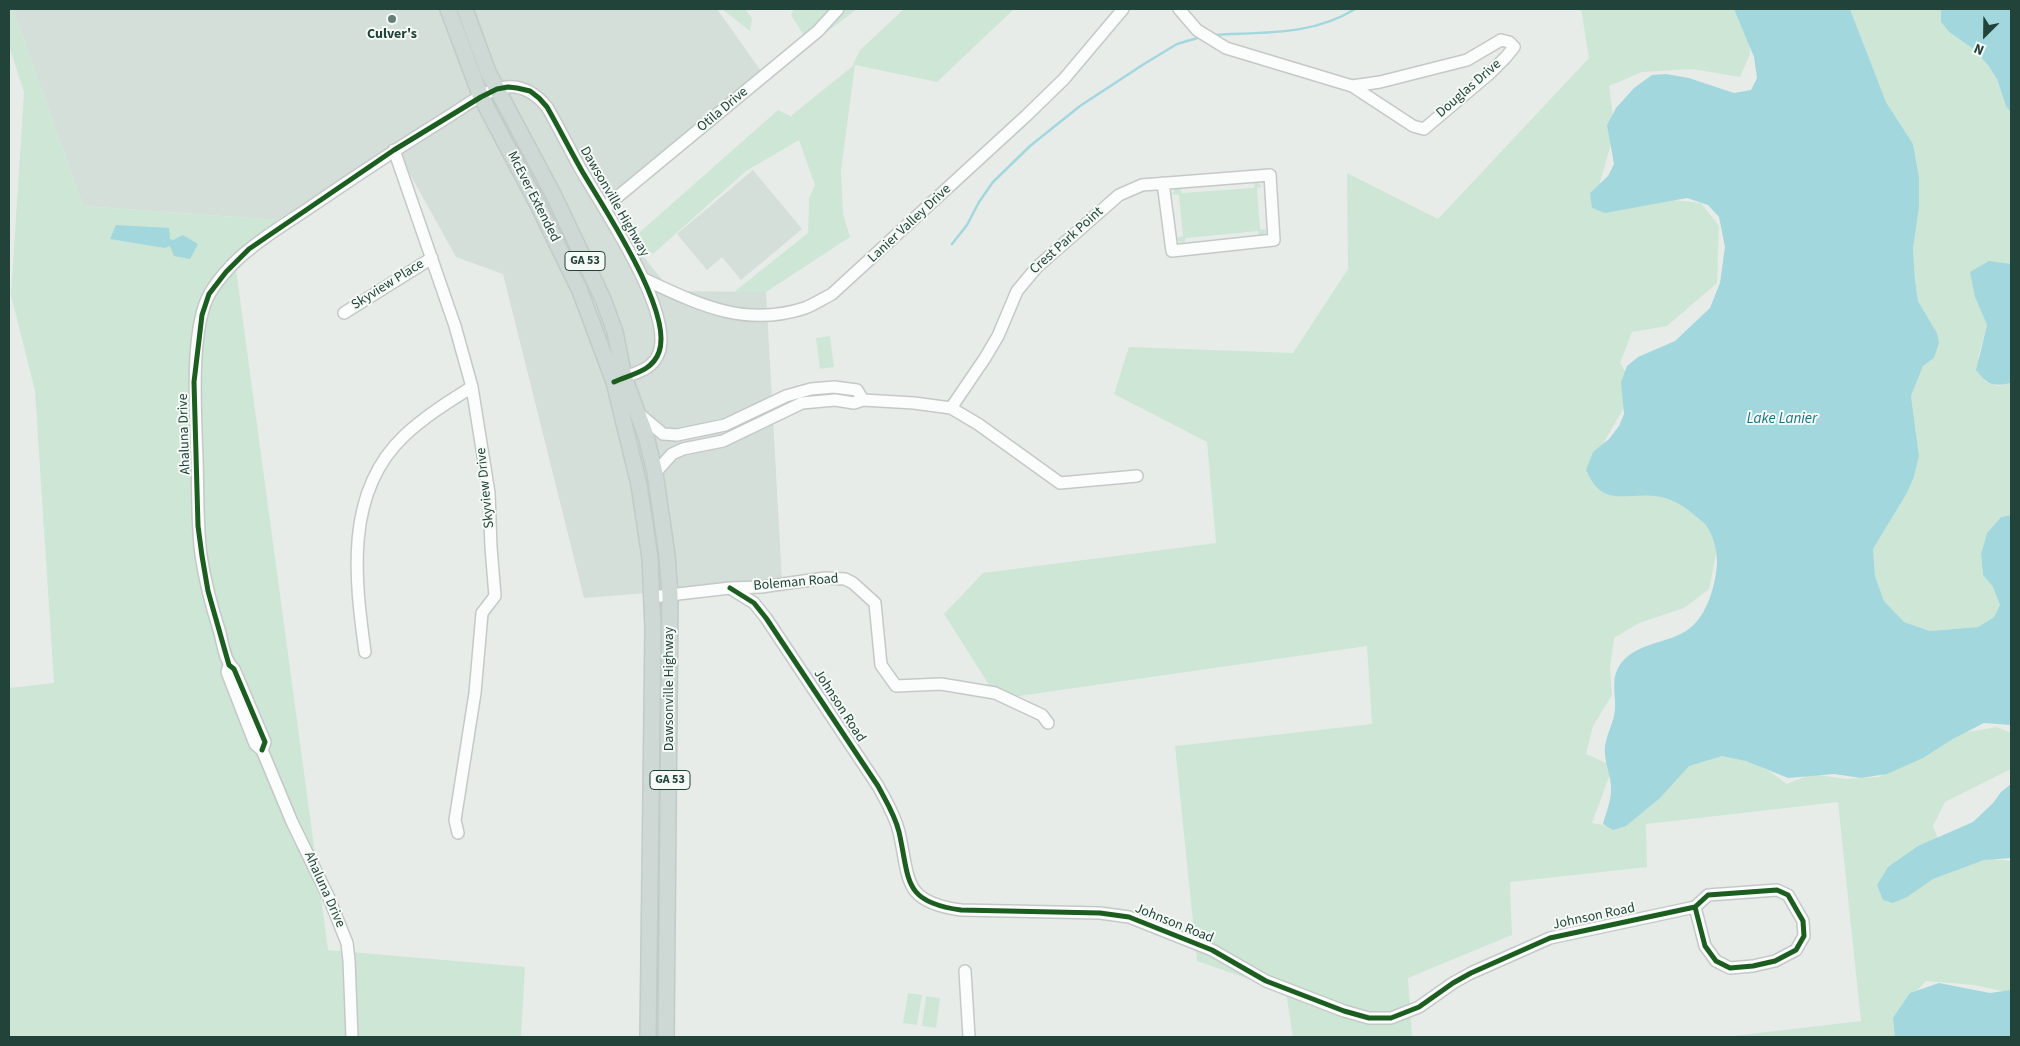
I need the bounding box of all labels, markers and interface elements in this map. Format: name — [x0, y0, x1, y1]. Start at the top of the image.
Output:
north arrow — [1960, 10, 2010, 60]
marker: Culver's — [386, 13, 398, 25]
place label: Culver's — [367, 27, 417, 43]
text: N — [1971, 38, 1987, 60]
street label: Douglas Drive — [1433, 56, 1505, 122]
street label: Otila Drive — [694, 84, 752, 136]
street label: Dawsonville Highway — [576, 144, 652, 260]
street label: McEver Extended — [503, 149, 563, 245]
street label: Lanier Valley Drive — [865, 181, 955, 267]
street label: Crest Park Point — [1027, 204, 1107, 278]
road number: GA 53 — [565, 252, 605, 270]
street label: Skyview Place — [349, 256, 427, 314]
street label: Ahaluna Drive — [175, 393, 195, 475]
water label: Lake Lanier — [1747, 411, 1817, 429]
street label: Skyview Drive — [473, 447, 499, 529]
street label: Boleman Road — [753, 571, 839, 595]
street label: Dawsonville Highway — [662, 627, 678, 751]
street label: Johnson Road — [809, 666, 869, 746]
road number: GA 53 — [650, 770, 690, 790]
street label: Ahaluna Drive — [300, 849, 348, 931]
street label: Johnson Road — [1551, 900, 1637, 934]
street label: Johnson Road — [1132, 901, 1216, 947]

